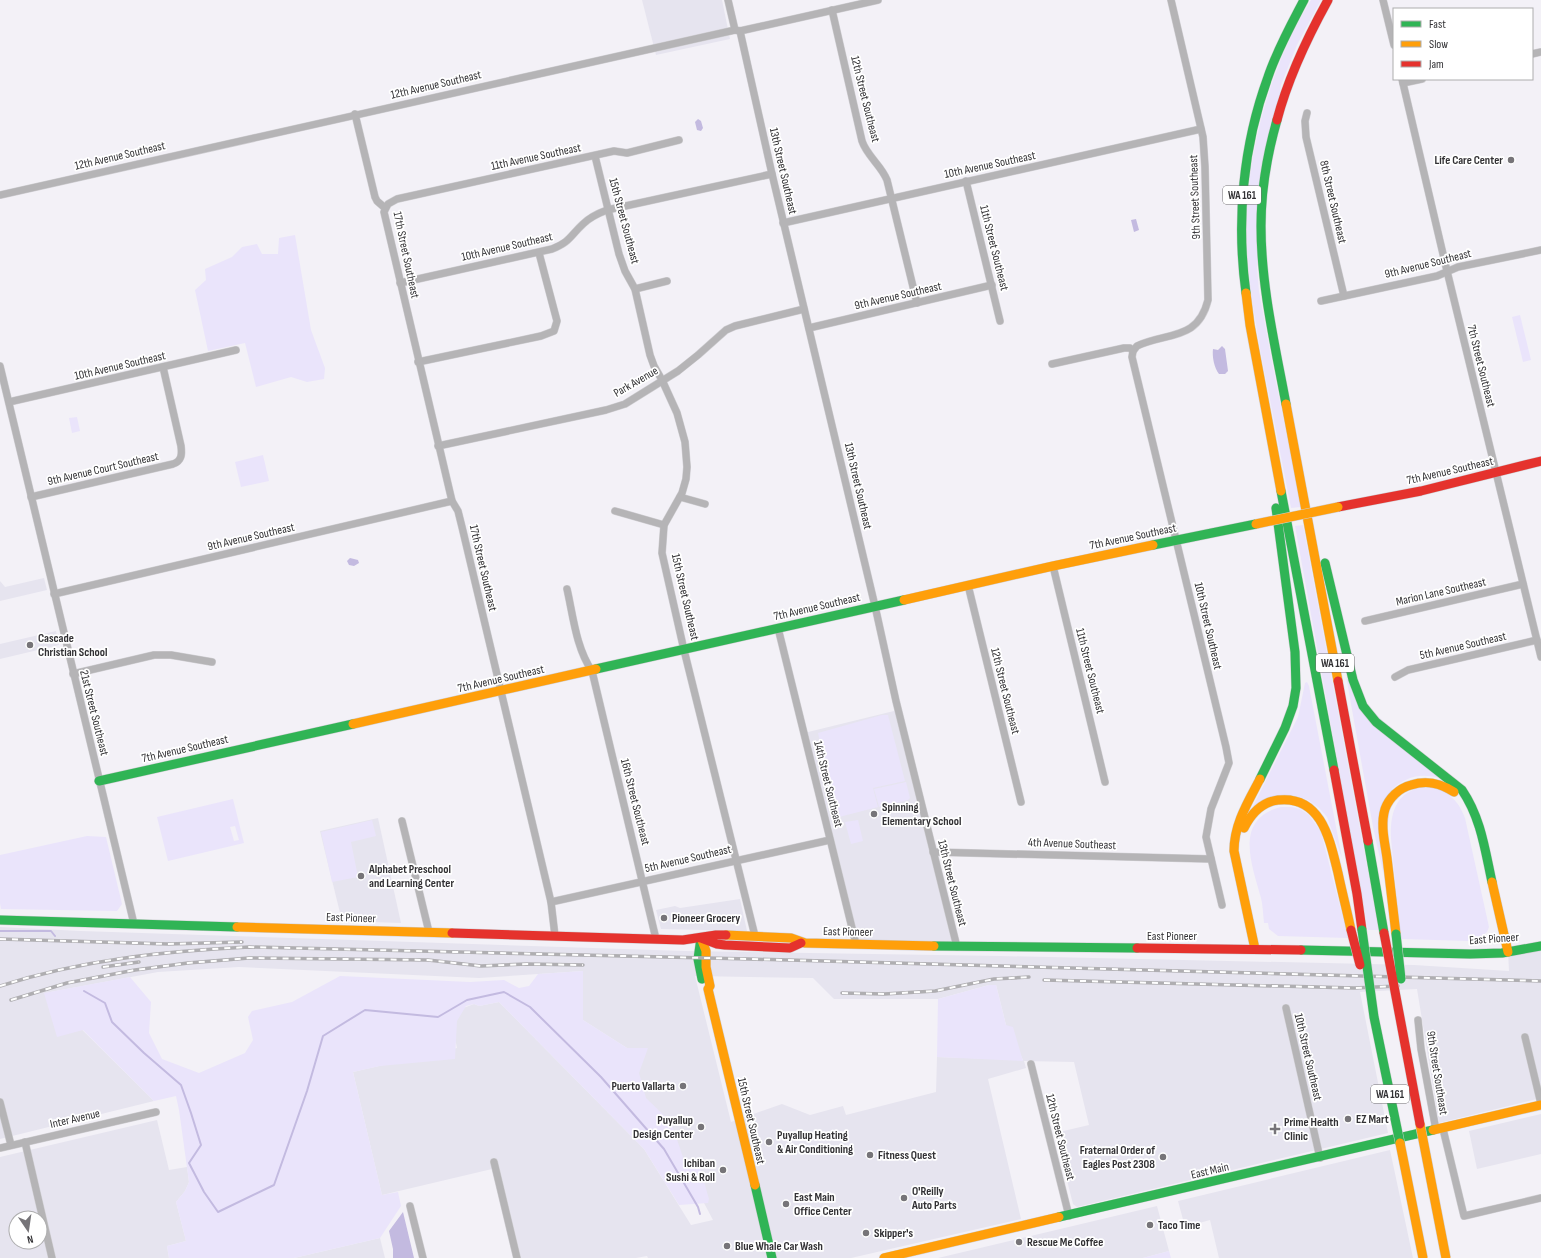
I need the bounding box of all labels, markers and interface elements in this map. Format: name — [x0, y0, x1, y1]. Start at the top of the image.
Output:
legend — [1393, 8, 1533, 80]
text: Fast — [1429, 17, 1446, 32]
text: Slow — [1429, 37, 1448, 52]
street label: 12th Street Southeast — [847, 54, 883, 144]
text: Jam — [1428, 57, 1444, 72]
street label: 12th Avenue Southeast — [389, 67, 483, 103]
street label: 13th Street Southeast — [766, 126, 800, 216]
street label: 12th Avenue Southeast — [73, 138, 167, 174]
street label: 11th Avenue Southeast — [490, 140, 583, 174]
street label: 10th Avenue Southeast — [943, 148, 1037, 182]
place label: Life Care Center — [1434, 153, 1503, 168]
street label: 9th Street Southeast — [1186, 154, 1204, 240]
marker: Life Care Center — [1506, 155, 1516, 165]
street label: 8th Street Southeast — [1316, 159, 1350, 245]
street label: 15th Street Southeast — [605, 176, 643, 266]
road number: WA 161 — [1223, 186, 1261, 204]
street label: 11th Street Southeast — [976, 204, 1012, 293]
street label: 17th Street Southeast — [389, 210, 423, 300]
street label: 10th Avenue Southeast — [460, 229, 554, 265]
street label: 9th Avenue Southeast — [1383, 246, 1473, 282]
street label: 9th Avenue Southeast — [853, 279, 943, 313]
street label: 7th Street Southeast — [1464, 323, 1499, 409]
street label: 10th Avenue Southeast — [73, 348, 167, 384]
street label: Park Avenue — [611, 363, 661, 401]
street label: 13th Street Southeast — [841, 441, 875, 531]
street label: 9th Avenue Court Southeast — [46, 449, 160, 489]
street label: 7th Avenue Southeast — [1405, 454, 1495, 488]
street label: 9th Avenue Southeast — [206, 520, 296, 554]
street label: 7th Avenue Southeast — [1088, 520, 1178, 554]
street label: 17th Street Southeast — [466, 523, 500, 613]
street label: 15th Street Southeast — [668, 552, 702, 642]
street label: Marion Lane Southeast — [1395, 574, 1488, 610]
street label: 10th Street Southeast — [1191, 581, 1225, 671]
street label: 7th Avenue Southeast — [772, 590, 862, 624]
street label: 11th Street Southeast — [1072, 627, 1108, 716]
street label: 5th Avenue Southeast — [1418, 629, 1508, 663]
place label: Cascade Christian School — [38, 631, 107, 660]
marker: Cascade Christian School — [25, 640, 35, 650]
street label: 12th Street Southeast — [987, 646, 1023, 736]
road number: WA 161 — [1316, 654, 1354, 672]
street label: 7th Avenue Southeast — [456, 662, 546, 696]
street label: 21st Street Southeast — [76, 669, 112, 758]
street label: 7th Avenue Southeast — [140, 732, 230, 766]
street label: 14th Street Southeast — [810, 739, 846, 829]
street label: 16th Street Southeast — [617, 757, 653, 847]
place label: Spinning Elementary School — [882, 800, 962, 829]
marker: Spinning Elementary School — [869, 809, 879, 819]
street label: 4th Avenue Southeast — [1028, 835, 1117, 853]
street label: 13th Street Southeast — [934, 838, 970, 928]
street label: 5th Avenue Southeast — [643, 842, 733, 876]
place label: Alphabet Preschool and Learning Center — [368, 862, 454, 891]
marker: Alphabet Preschool and Learning Center — [356, 871, 366, 881]
street label: East Pioneer — [326, 910, 377, 926]
place label: Pioneer Grocery — [672, 911, 740, 926]
marker: Pioneer Grocery — [659, 913, 669, 923]
street label: East Pioneer — [823, 924, 874, 940]
street label: East Pioneer — [1147, 929, 1197, 944]
street label: East Pioneer — [1469, 930, 1520, 948]
street label: 10th Street Southeast — [1291, 1012, 1325, 1102]
street label: 9th Street Southeast — [1423, 1030, 1451, 1116]
street label: 15th Street Southeast — [734, 1076, 768, 1166]
place label: Puerto Vallarta — [611, 1079, 675, 1094]
marker: Puerto Vallarta — [678, 1081, 688, 1091]
road number: WA 161 — [1371, 1085, 1409, 1103]
street label: 12th Street Southeast — [1042, 1092, 1078, 1182]
street label: Inter Avenue — [49, 1106, 102, 1132]
place label: EZ Mart — [1356, 1112, 1389, 1127]
place label: Puyallup Design Center — [633, 1113, 693, 1142]
marker: EZ Mart — [1343, 1114, 1353, 1124]
place label: Prime Health Clinic — [1284, 1115, 1339, 1144]
marker: Puyallup Design Center — [696, 1122, 706, 1132]
marker: Prime Health Clinic — [1269, 1123, 1281, 1135]
place label: Puyallup Heating & Air Conditioning — [777, 1128, 853, 1157]
marker: Puyallup Heating & Air Conditioning — [764, 1137, 774, 1147]
place label: Fraternal Order of Eagles Post 2308 — [1080, 1143, 1155, 1172]
place label: Fitness Quest — [878, 1148, 936, 1163]
marker: Fitness Quest — [865, 1150, 875, 1160]
marker: Fraternal Order of Eagles Post 2308 — [1158, 1152, 1168, 1162]
place label: Ichiban Sushi & Roll — [666, 1156, 715, 1185]
street label: East Main — [1190, 1159, 1230, 1183]
marker: Ichiban Sushi & Roll — [718, 1165, 728, 1175]
place label: O'Reilly Auto Parts — [911, 1184, 957, 1213]
place label: East Main Office Center — [794, 1190, 852, 1219]
marker: O'Reilly Auto Parts — [899, 1193, 909, 1203]
marker: East Main Office Center — [781, 1199, 791, 1209]
north arrow — [8, 1210, 48, 1250]
place label: Taco Time — [1158, 1218, 1200, 1233]
marker: Taco Time — [1145, 1220, 1155, 1230]
place label: Skipper's — [874, 1226, 913, 1241]
marker: Skipper's — [861, 1228, 871, 1238]
text: N — [26, 1232, 34, 1246]
place label: Rescue Me Coffee — [1027, 1235, 1103, 1250]
marker: Rescue Me Coffee — [1014, 1237, 1024, 1247]
place label: Blue Whale Car Wash — [735, 1239, 823, 1254]
marker: Blue Whale Car Wash — [722, 1241, 732, 1251]

